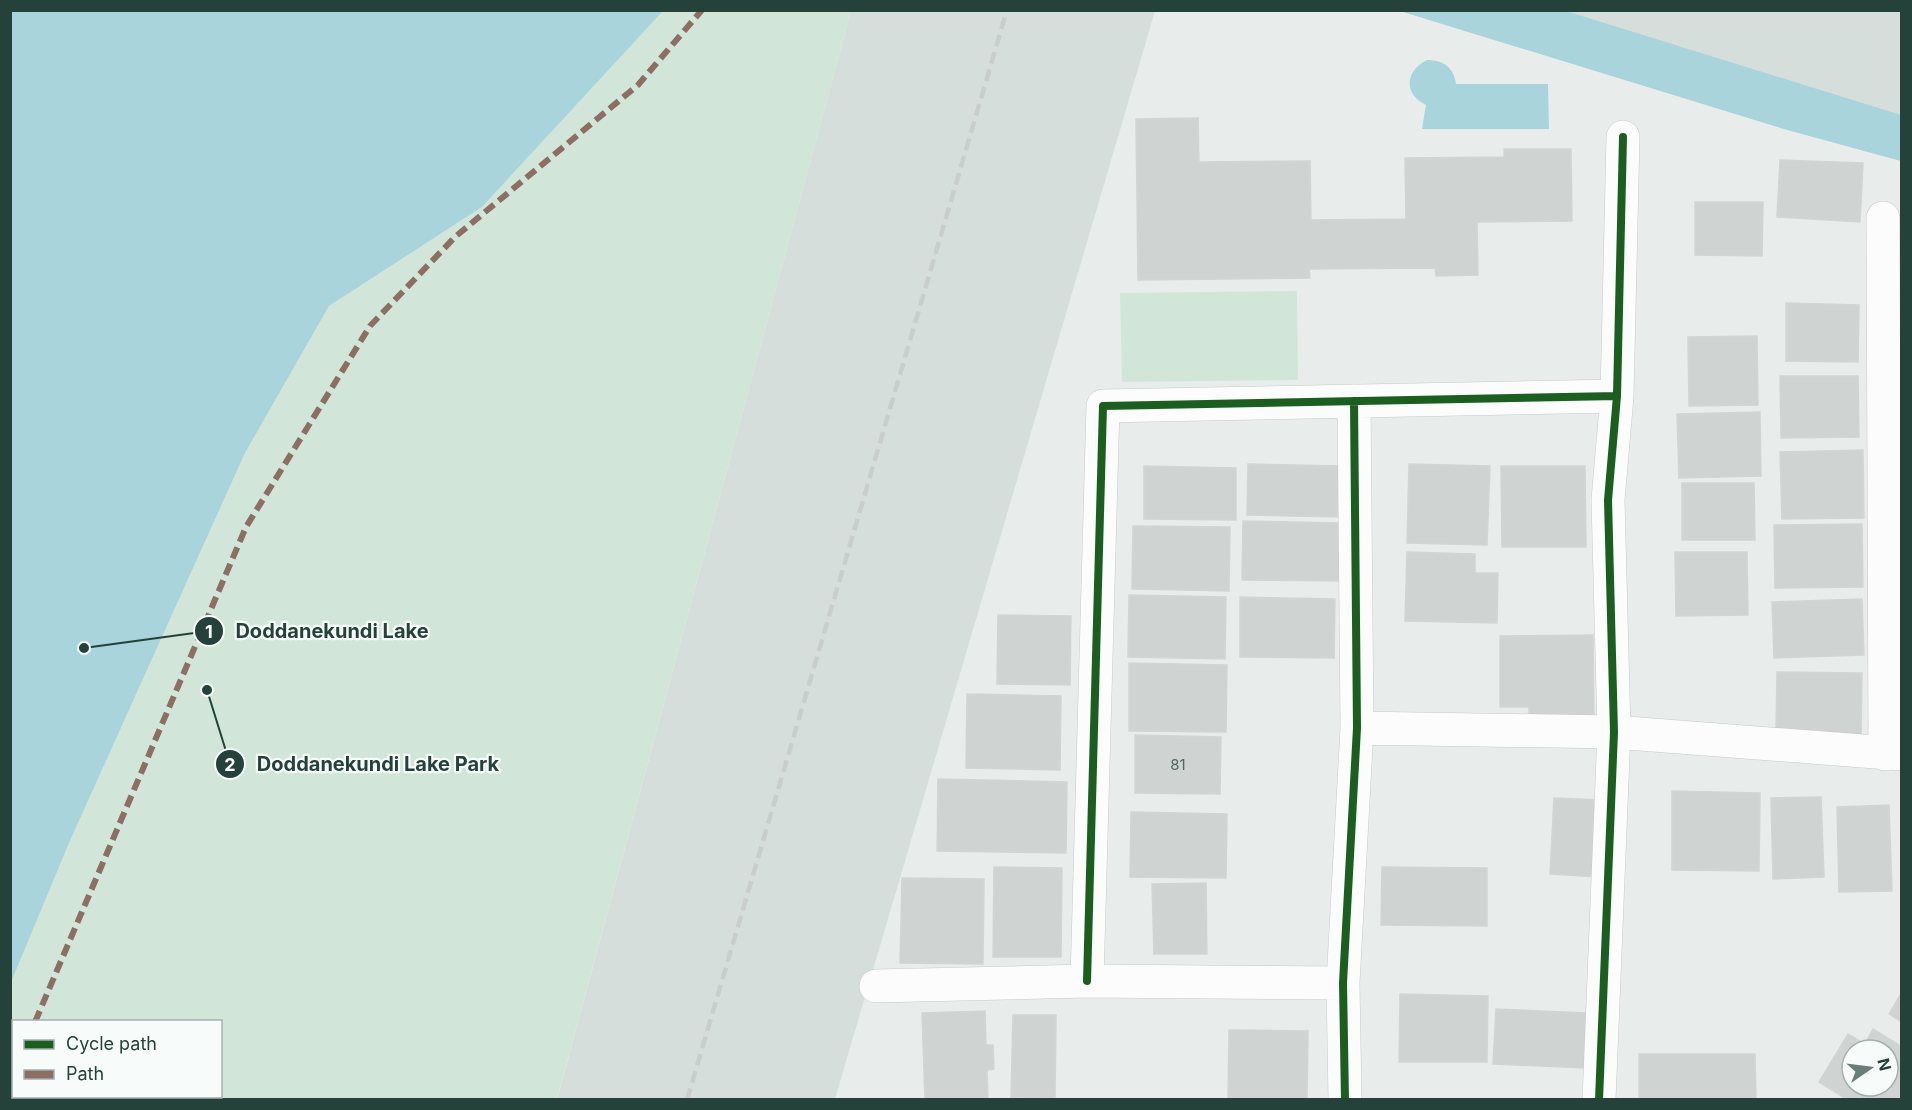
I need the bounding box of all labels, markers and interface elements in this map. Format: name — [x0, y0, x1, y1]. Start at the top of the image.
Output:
callout: Doddanekundi Lake — [194, 612, 441, 650]
text: Doddanekundi Lake — [235, 619, 429, 643]
text: 1 — [205, 621, 213, 642]
callout: Doddanekundi Lake Park — [215, 745, 512, 783]
text: Doddanekundi Lake Park — [257, 752, 500, 776]
text: 2 — [224, 754, 236, 775]
house number: 81 — [1170, 755, 1186, 774]
legend — [12, 1020, 222, 1098]
text: Cycle path — [66, 1033, 157, 1054]
north arrow — [1840, 1038, 1900, 1098]
text: N — [1873, 1056, 1896, 1073]
text: Path — [66, 1063, 104, 1084]

